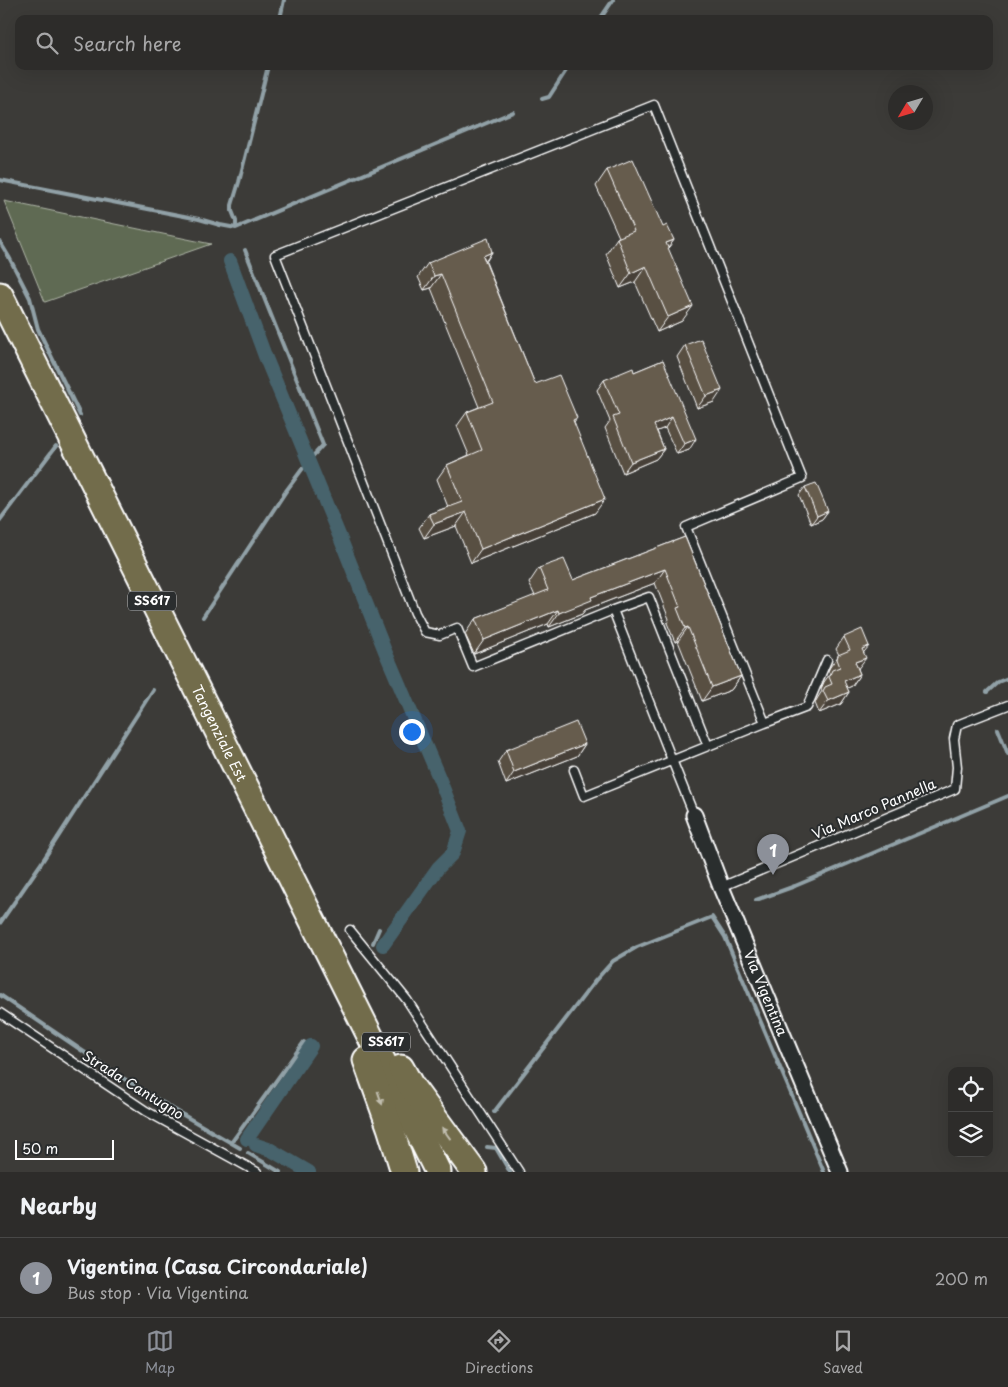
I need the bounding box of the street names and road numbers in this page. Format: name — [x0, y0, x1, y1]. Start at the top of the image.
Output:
road number: SS617 — [128, 592, 176, 610]
street label: Tangenziale Est — [186, 681, 252, 785]
street label: Via Marco Pannella — [809, 773, 939, 844]
street label: Via Vigentina — [739, 947, 793, 1039]
road number: SS617 — [362, 1032, 410, 1052]
street label: Strada Cantugno — [78, 1045, 188, 1124]

